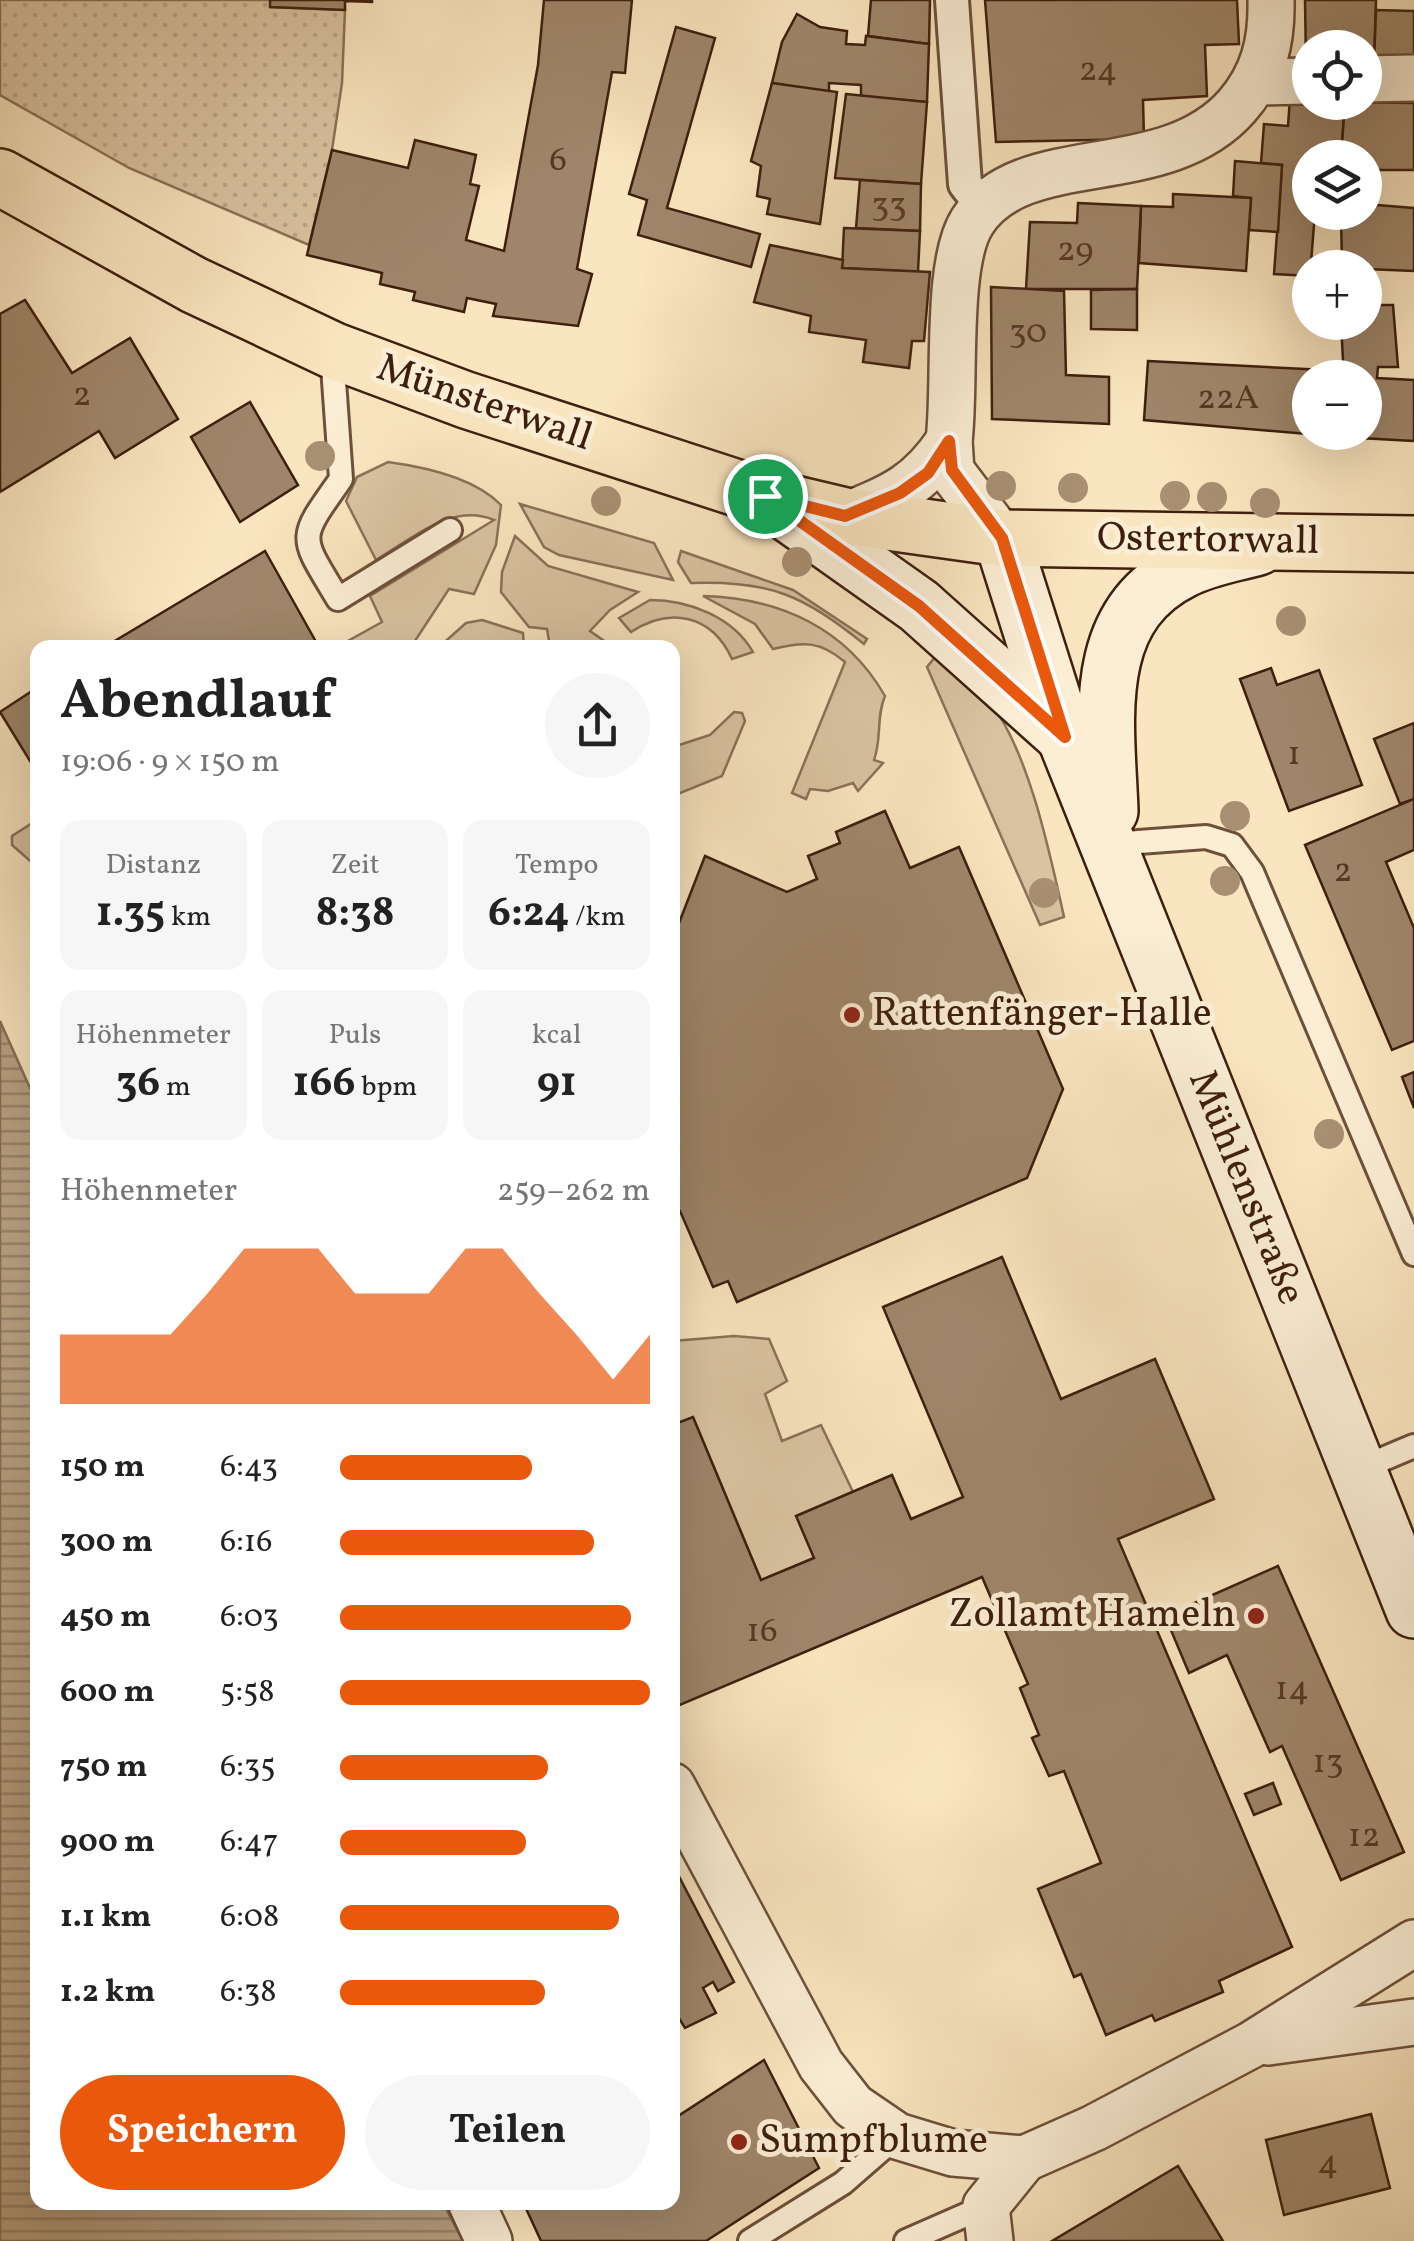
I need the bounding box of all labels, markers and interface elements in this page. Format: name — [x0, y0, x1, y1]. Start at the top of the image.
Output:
map controls — [1292, 30, 1382, 450]
button: locate — [1292, 30, 1382, 120]
house number: 24 — [1079, 47, 1117, 95]
house number: 6 — [549, 137, 567, 185]
button: layers — [1292, 140, 1382, 230]
house number: 33 — [871, 182, 907, 230]
house number: 29 — [1057, 227, 1093, 275]
button: + — [1292, 250, 1382, 340]
house number: 30 — [1009, 309, 1047, 357]
street label: Münsterwall — [369, 341, 599, 467]
button: − — [1292, 360, 1382, 450]
house number: 2 — [73, 372, 91, 420]
house number: 22A — [1197, 375, 1259, 423]
pin — [723, 454, 808, 539]
icon: arrive — [738, 469, 793, 524]
street label: Ostertorwall — [1096, 511, 1320, 571]
text: Abendlauf — [60, 665, 333, 741]
button: share — [545, 673, 650, 778]
house number: 1 — [1287, 731, 1301, 779]
text: 19:06 · 9 × 150 m — [60, 741, 280, 785]
text: Distanz — [106, 846, 201, 885]
text: Zeit — [330, 846, 380, 885]
text: Tempo — [515, 846, 598, 885]
house number: 2 — [1334, 848, 1352, 896]
text: 1.35 — [96, 885, 165, 944]
text: 8:38 — [315, 885, 395, 944]
text: 6:24 — [488, 885, 570, 944]
text: km — [165, 898, 211, 937]
text: /km — [570, 898, 625, 937]
place label: Rattenfänger-Halle — [872, 987, 1212, 1043]
marker: Rattenfänger-Halle — [841, 1004, 863, 1026]
text: Höhenmeter — [76, 1016, 231, 1055]
text: Puls — [329, 1016, 381, 1055]
text: kcal — [532, 1016, 582, 1055]
text: 36 — [116, 1055, 160, 1114]
text: 166 — [293, 1055, 356, 1114]
text: 91 — [537, 1055, 577, 1114]
street label: Mühlenstraße — [1173, 1062, 1317, 1314]
text: m — [160, 1068, 191, 1107]
text: bpm — [356, 1068, 417, 1107]
text: Höhenmeter — [60, 1170, 237, 1214]
text: 259–262 m — [497, 1170, 650, 1214]
text: 150 m — [60, 1446, 145, 1490]
text: 6:43 — [220, 1446, 278, 1490]
text: 300 m — [60, 1521, 153, 1565]
text: 6:16 — [220, 1521, 272, 1565]
place label: Zollamt Hameln — [948, 1588, 1236, 1644]
text: 450 m — [60, 1596, 151, 1640]
text: 6:03 — [220, 1596, 279, 1640]
marker: Zollamt Hameln — [1245, 1605, 1267, 1627]
house number: 16 — [746, 1608, 778, 1656]
house number: 14 — [1275, 1666, 1309, 1714]
text: 600 m — [60, 1671, 155, 1715]
text: 5:58 — [220, 1671, 275, 1715]
house number: 13 — [1312, 1739, 1344, 1787]
text: 750 m — [60, 1746, 147, 1790]
text: 6:35 — [220, 1746, 276, 1790]
house number: 12 — [1348, 1813, 1380, 1861]
text: 900 m — [60, 1821, 155, 1865]
text: 6:47 — [220, 1821, 278, 1865]
text: 1.1 km — [60, 1896, 152, 1940]
text: 6:08 — [220, 1896, 279, 1940]
text: 1.2 km — [60, 1971, 155, 2015]
text: 6:38 — [220, 1971, 276, 2015]
button: Speichern — [60, 2075, 345, 2190]
button: Teilen — [365, 2075, 650, 2190]
place label: Sumpfblume — [759, 2114, 988, 2170]
marker: Sumpfblume — [728, 2131, 750, 2153]
house number: 4 — [1318, 2140, 1338, 2188]

